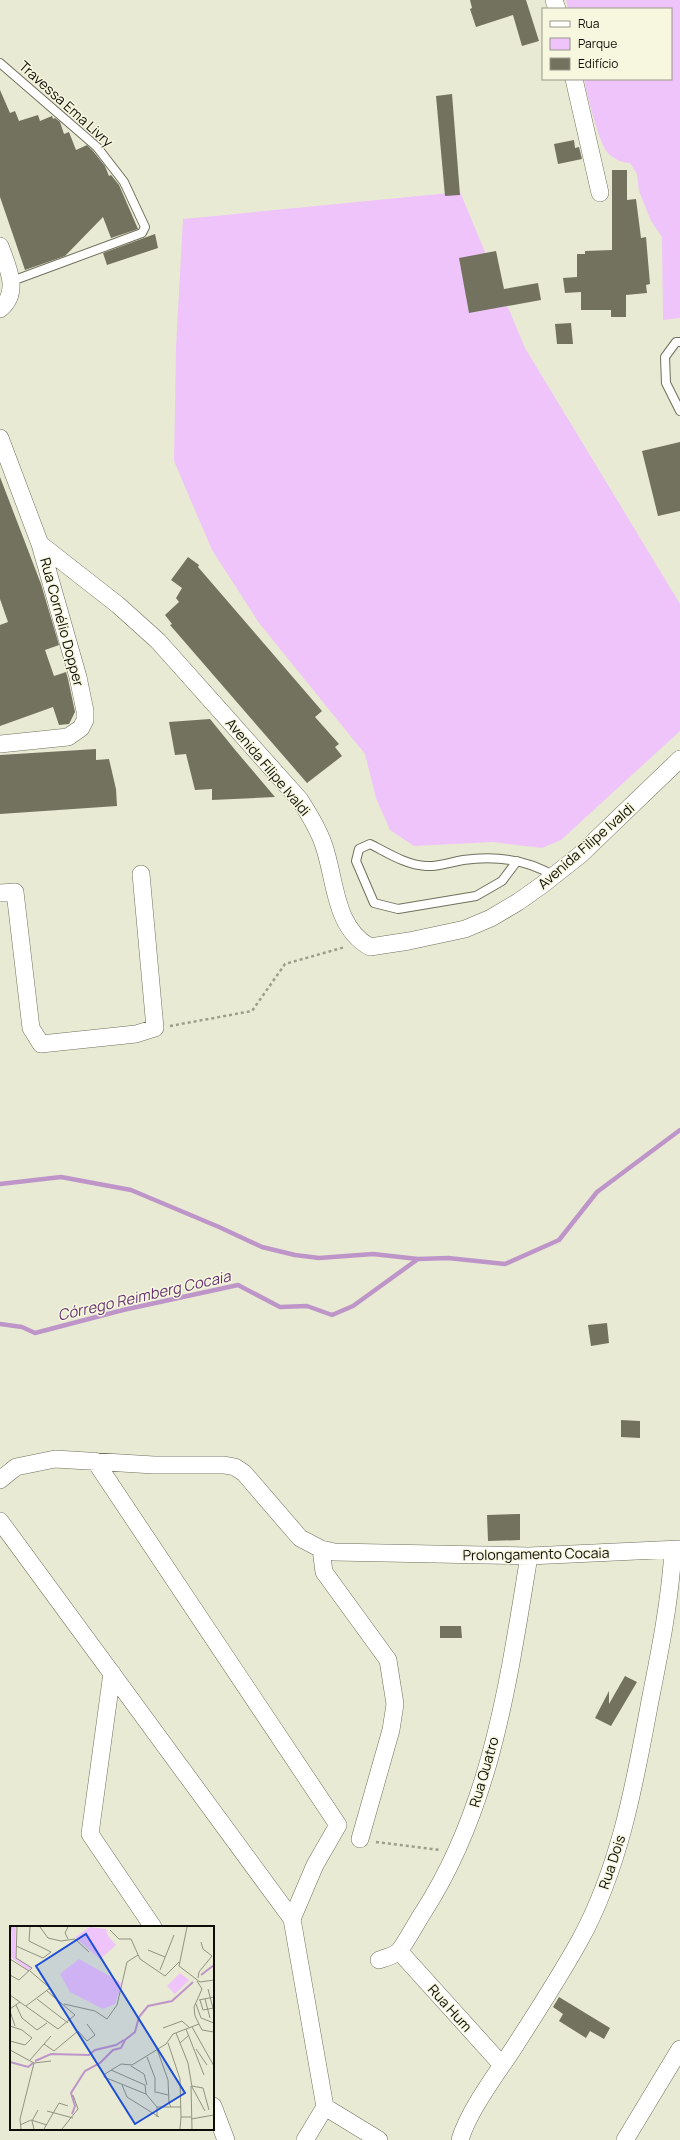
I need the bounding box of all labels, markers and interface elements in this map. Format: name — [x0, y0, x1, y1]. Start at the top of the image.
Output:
legend — [542, 8, 672, 80]
text: Rua — [578, 15, 599, 32]
text: Parque — [578, 35, 617, 52]
text: Edifício — [578, 55, 618, 72]
street label: Travessa Ema Livry — [15, 56, 118, 151]
street label: Rua Cornélio Dopper — [36, 555, 89, 688]
street label: Avenida Filipe Ivaldi — [222, 714, 315, 820]
street label: Avenida Filipe Ivaldi — [533, 798, 638, 893]
water label: Córrego Reimberg Cocaia — [55, 1265, 233, 1326]
street label: Prolongamento Cocaia — [462, 1543, 610, 1564]
street label: Rua Quatro — [464, 1734, 503, 1809]
street label: Rua Dois — [594, 1832, 629, 1891]
inset map — [10, 1926, 214, 2130]
street label: Rua Hum — [424, 1980, 477, 2035]

